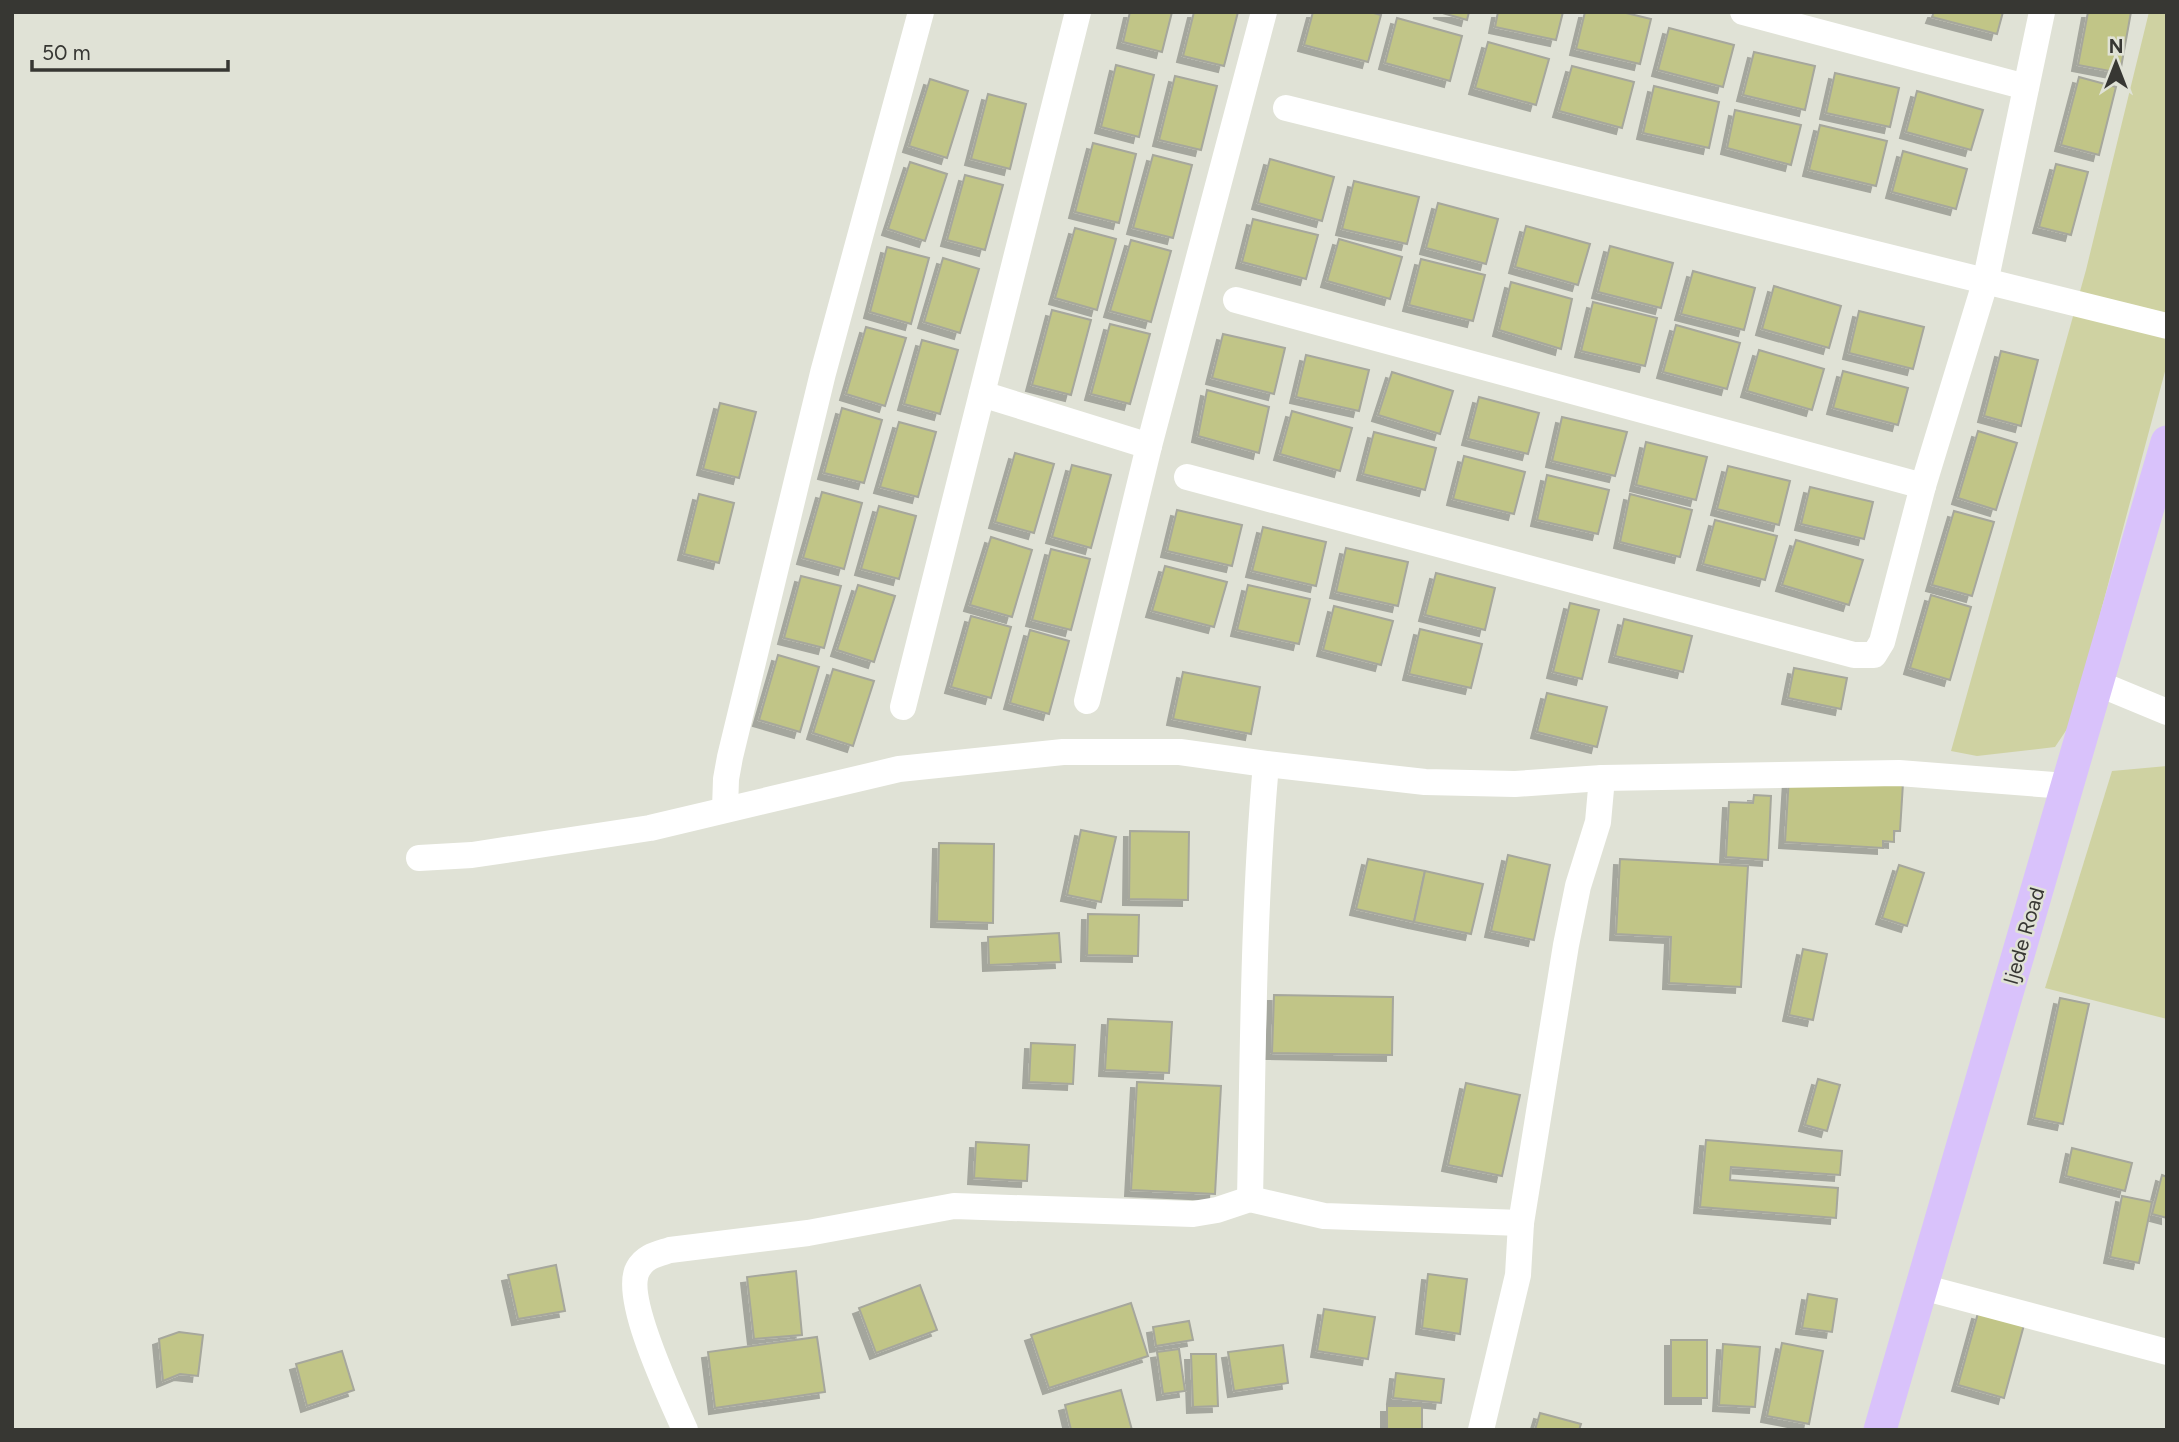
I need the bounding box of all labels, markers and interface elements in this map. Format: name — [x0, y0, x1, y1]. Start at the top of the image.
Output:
scale bar — [32, 28, 228, 72]
north arrow — [2081, 28, 2151, 98]
text: N — [2109, 35, 2123, 58]
text: 50 m — [42, 40, 91, 65]
street label: Ijede Road — [1998, 884, 2049, 987]

